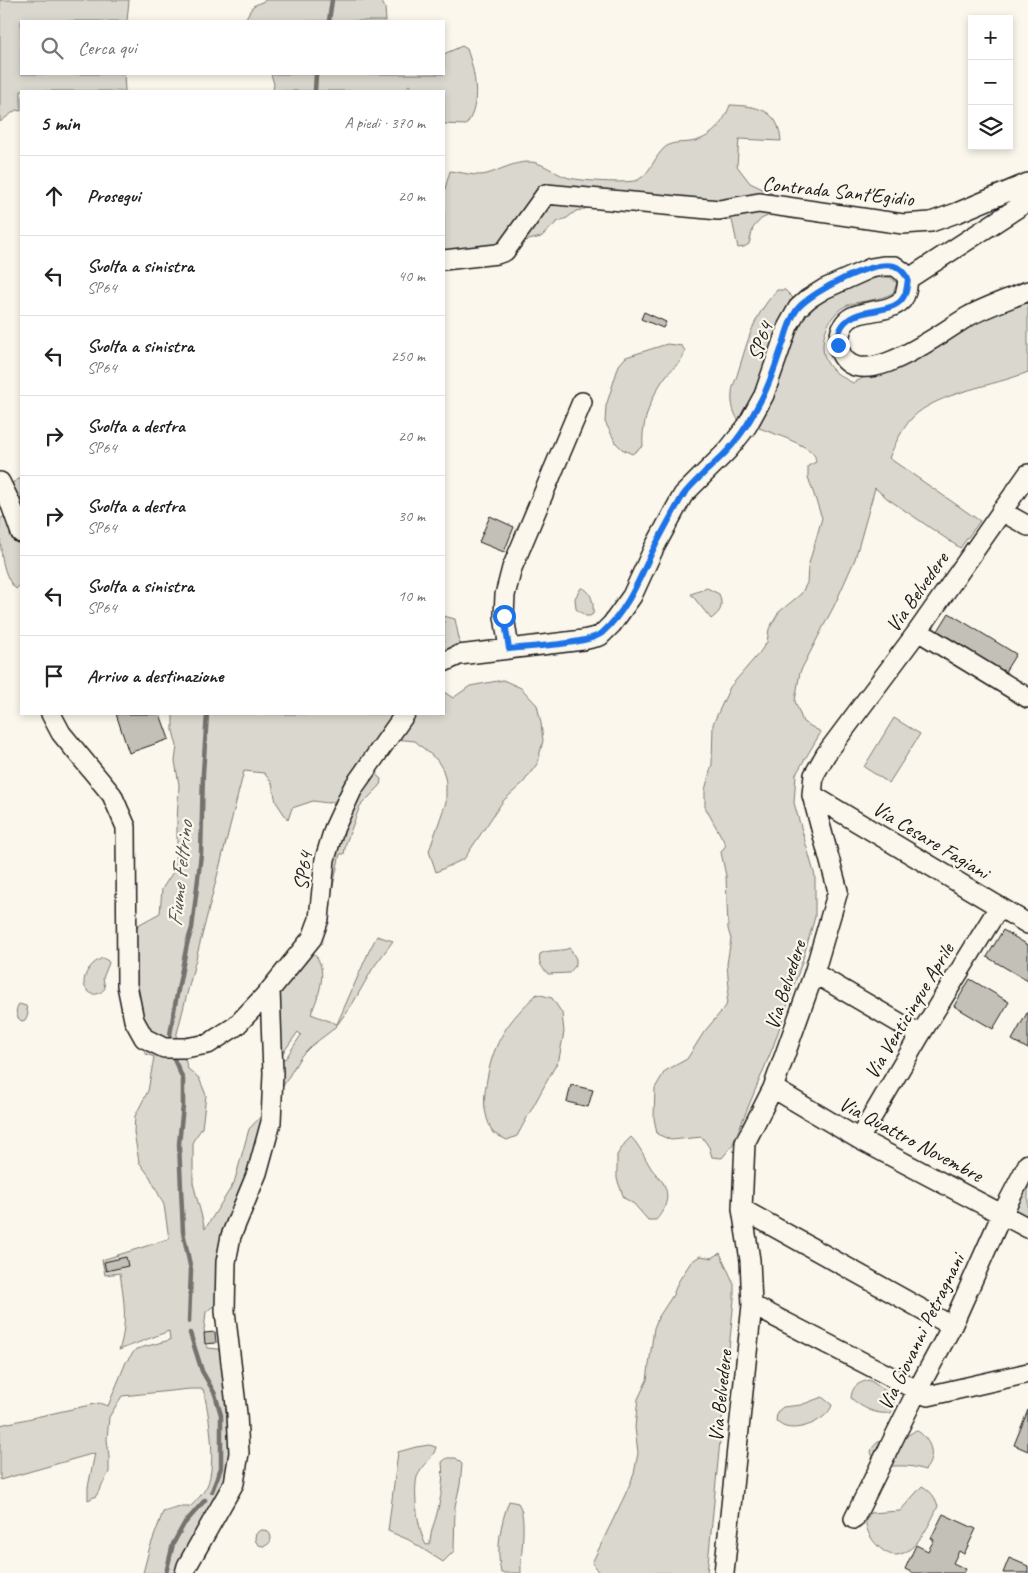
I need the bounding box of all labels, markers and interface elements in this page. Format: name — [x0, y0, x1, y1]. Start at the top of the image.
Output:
map controls — [968, 15, 1013, 150]
button: + — [968, 15, 1013, 60]
search box — [20, 20, 445, 75]
icon: search — [38, 34, 66, 62]
text: Cerca qui — [78, 36, 137, 60]
button: − — [968, 60, 1013, 105]
button: layers — [968, 105, 1013, 150]
text: 5 min — [40, 110, 80, 136]
text: A piedi · 370 m — [344, 113, 425, 133]
street label: Contrada Sant'Egidio — [761, 170, 917, 212]
icon: ahead — [40, 182, 68, 210]
text: Prosegui — [87, 184, 140, 208]
text: 20 m — [398, 186, 425, 206]
text: Svolta a sinistra — [87, 254, 194, 278]
icon: left — [40, 262, 68, 290]
text: 40 m — [398, 266, 425, 286]
text: SP64 — [87, 278, 117, 298]
street label: SP64 — [741, 316, 780, 364]
text: Svolta a sinistra — [87, 334, 194, 358]
route end — [827, 334, 850, 357]
icon: left — [40, 342, 68, 370]
text: 250 m — [391, 346, 425, 366]
text: SP64 — [87, 358, 117, 378]
text: Svolta a destra — [87, 414, 185, 438]
icon: right — [40, 422, 68, 450]
text: 20 m — [398, 426, 425, 446]
text: SP64 — [87, 438, 117, 458]
text: Svolta a destra — [87, 494, 185, 518]
icon: right — [40, 502, 68, 530]
text: 30 m — [398, 506, 425, 526]
text: SP64 — [87, 518, 117, 538]
street label: Via Belvedere — [880, 546, 955, 637]
text: Svolta a sinistra — [87, 574, 194, 598]
icon: left — [40, 582, 68, 610]
text: 10 m — [398, 586, 425, 606]
text: SP64 — [87, 598, 117, 618]
route start — [493, 605, 516, 628]
icon: arrive — [40, 662, 68, 690]
text: Arrivo a destinazione — [87, 664, 223, 688]
street label: Via Cesare Fagiani — [868, 795, 997, 887]
water label: Fiume Feltrino — [161, 817, 200, 928]
street label: SP64 — [287, 847, 319, 892]
street label: Via Belvedere — [758, 936, 812, 1033]
street label: Via Venticinque Aprile — [858, 937, 960, 1084]
street label: Via Quattro Novembre — [835, 1090, 988, 1188]
street label: Via Giovanni Petragnani — [872, 1247, 971, 1414]
street label: Via Belvedere — [702, 1348, 738, 1443]

